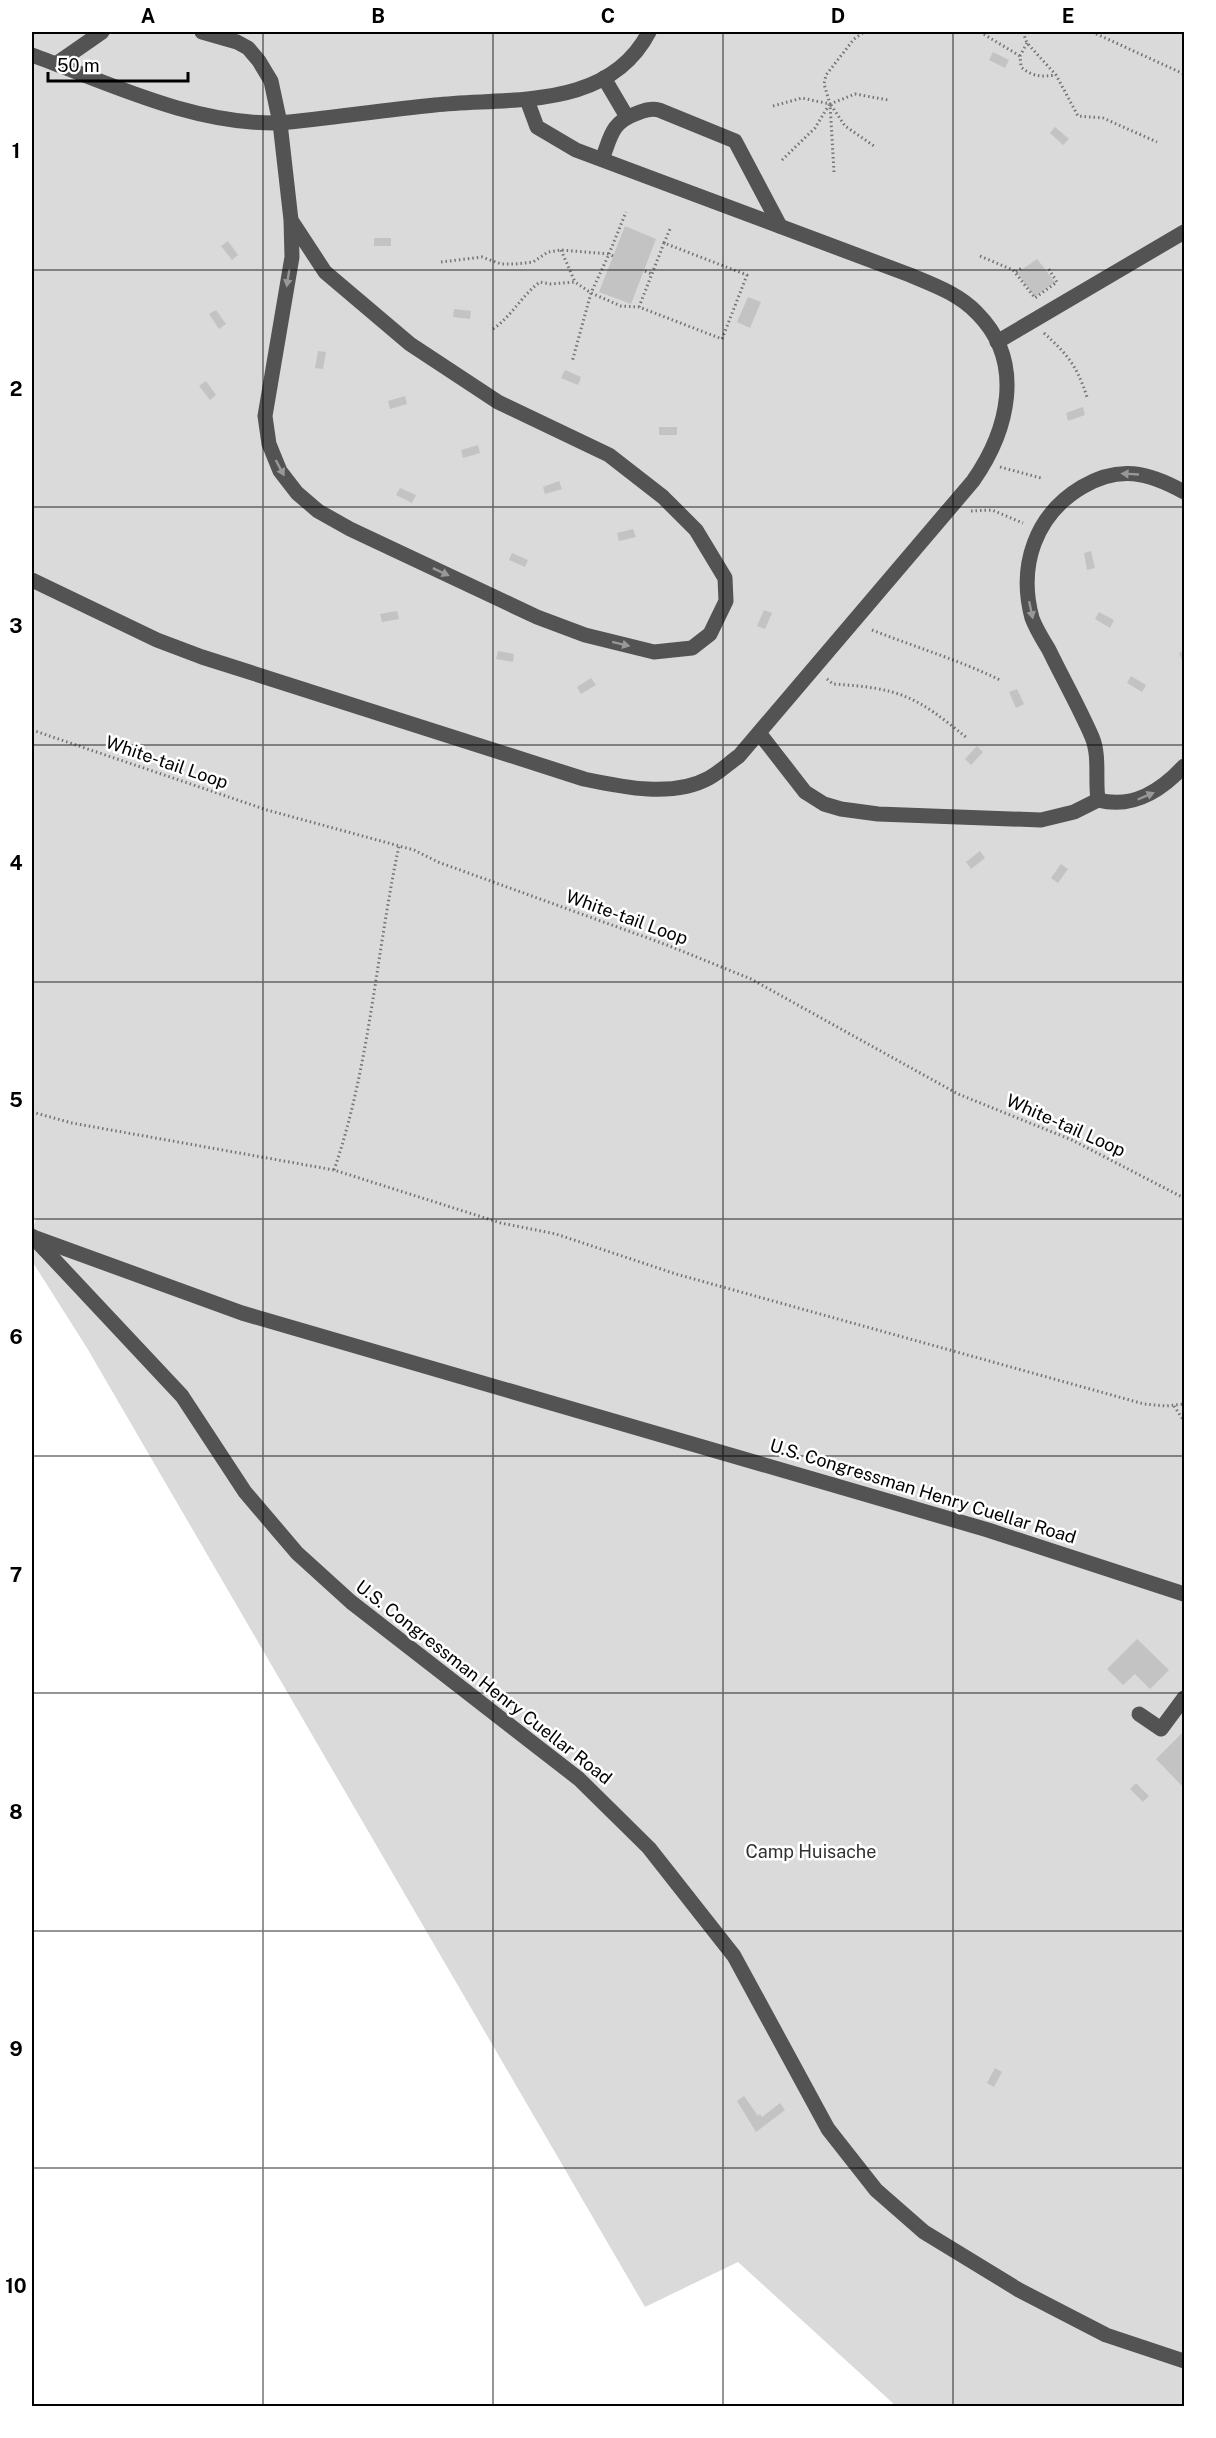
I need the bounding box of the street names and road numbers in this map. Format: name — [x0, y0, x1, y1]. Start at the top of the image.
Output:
street label: White-tail Loop — [103, 731, 231, 793]
street label: White-tail Loop — [563, 885, 691, 949]
street label: White-tail Loop — [1003, 1089, 1129, 1161]
street label: U.S. Congressman Henry Cuellar Road — [767, 1434, 1079, 1548]
street label: U.S. Congressman Henry Cuellar Road — [352, 1575, 616, 1789]

